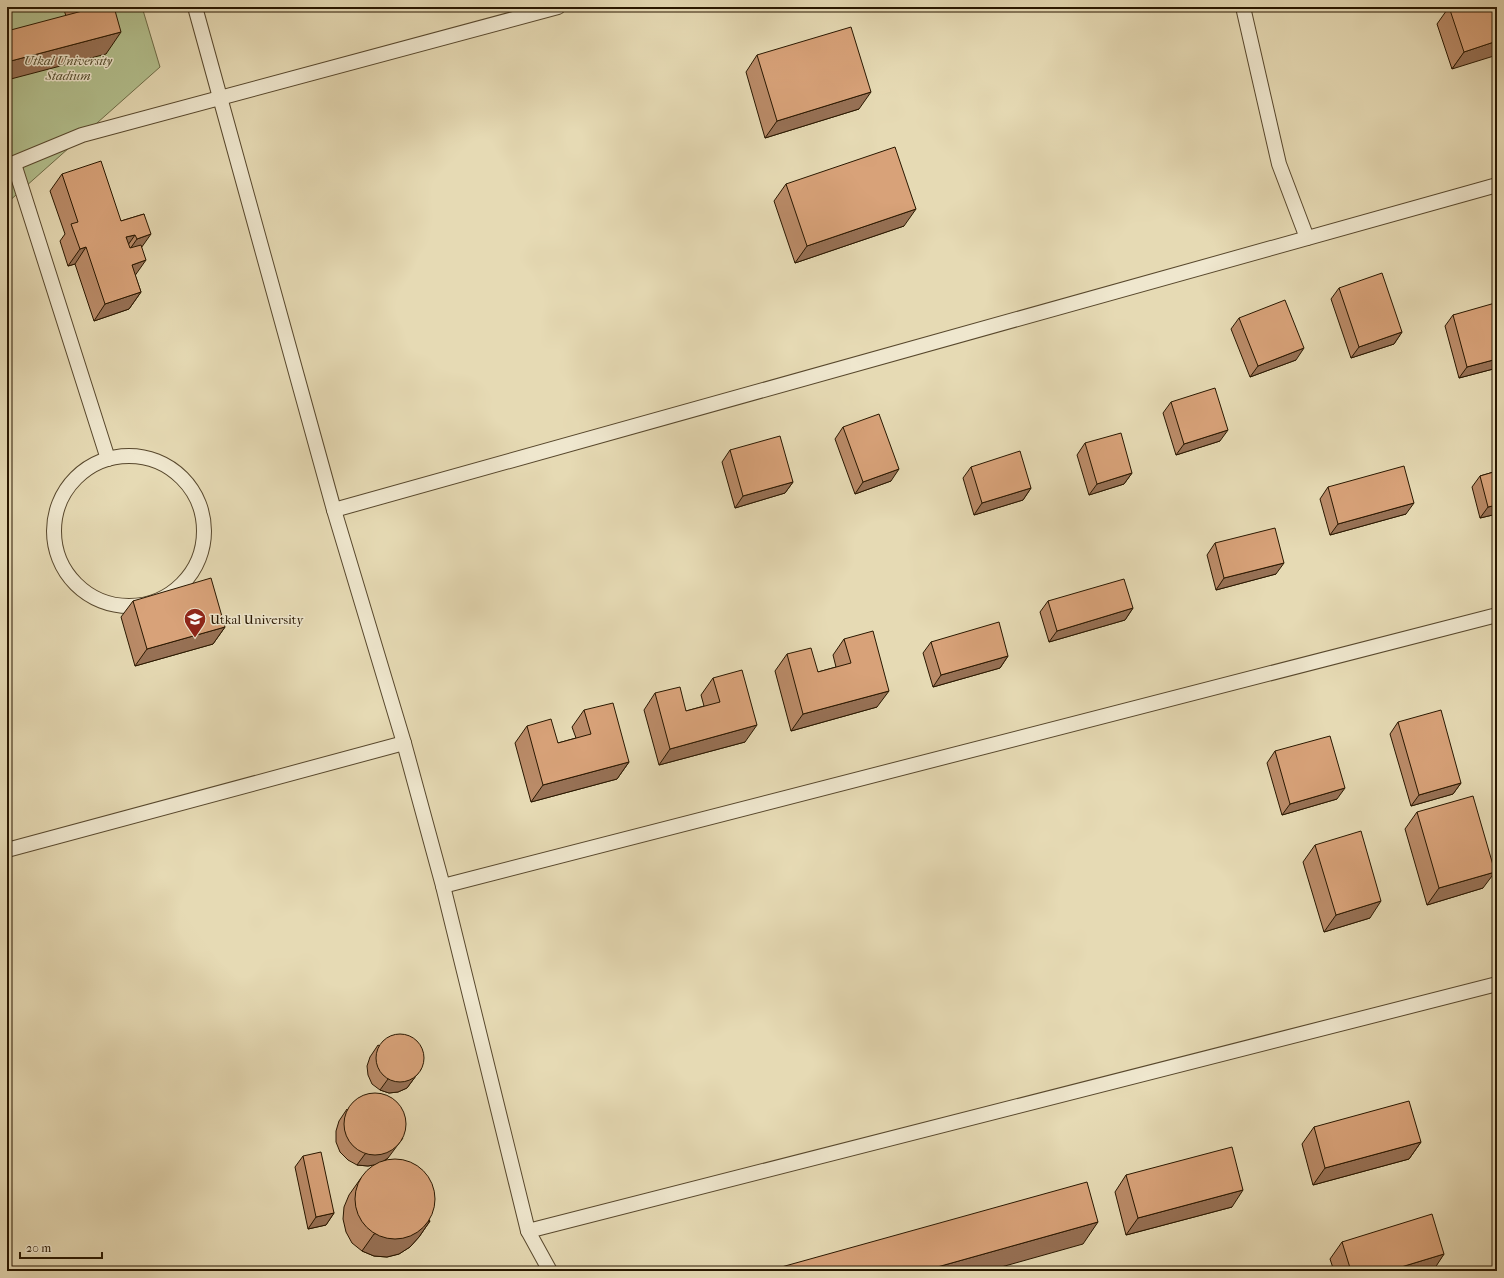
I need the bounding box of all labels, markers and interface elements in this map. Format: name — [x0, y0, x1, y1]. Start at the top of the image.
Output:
park label: Utkal University Stadium — [24, 53, 113, 83]
school or university icon: Utkal University — [182, 606, 208, 639]
place label: Utkal University — [210, 612, 304, 627]
scale bar — [20, 1234, 102, 1260]
text: 20 m — [26, 1241, 51, 1255]

